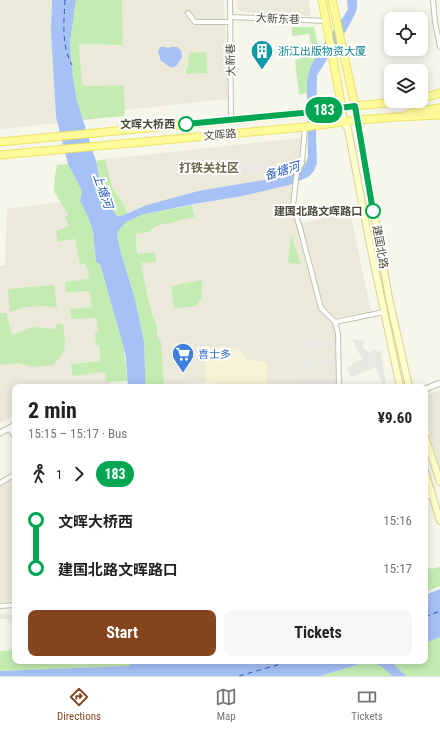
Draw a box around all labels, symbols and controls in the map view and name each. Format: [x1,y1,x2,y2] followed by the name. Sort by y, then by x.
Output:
[256,11,300,27] street label: 大新东巷
[384,12,428,108] map controls
[384,12,428,56] button: locate
[249,38,275,71] building icon: 浙江出版物资大厦
[224,43,238,77] street label: 大新巷
[278,45,366,58] place label: 浙江出版物资大厦
[384,64,428,108] button: layers
[301,97,347,123] line badge: 183
[313,102,335,118] text: 183
[178,116,194,132] marker: 文晖大桥西
[120,118,175,131] place label: 文晖大桥西
[203,127,237,143] street label: 文晖路
[263,158,303,183] water label: 备塘河
[179,161,239,175] district label: 打铁关社区
[91,172,116,212] water label: 上塘河
[365,203,381,219] marker: 建国北路文晖路口
[274,205,362,218] place label: 建国北路文晖路口
[370,224,390,270] street label: 建国北路
[170,341,196,374] supermarket icon: 喜士多
[198,348,231,361] place label: 喜士多
[28,398,77,423] text: 2 min
[378,409,412,427] text: ¥9.60
[28,426,127,441] text: 15:15 – 15:17 · Bus
[28,463,50,485] icon: walk
[68,463,90,485] icon: forward
[104,466,126,482] text: 183
[56,467,62,482] text: 1
[58,513,133,531] text: 文晖大桥西
[383,513,412,528] text: 15:16
[58,561,178,579] text: 建国北路文晖路口
[383,561,412,576] text: 15:17
[28,610,216,656] button: Start
[224,610,412,656] button: Tickets
[57,686,101,723] tab: Directions
[215,686,237,723] tab: Map
[351,686,383,723] tab: Tickets

